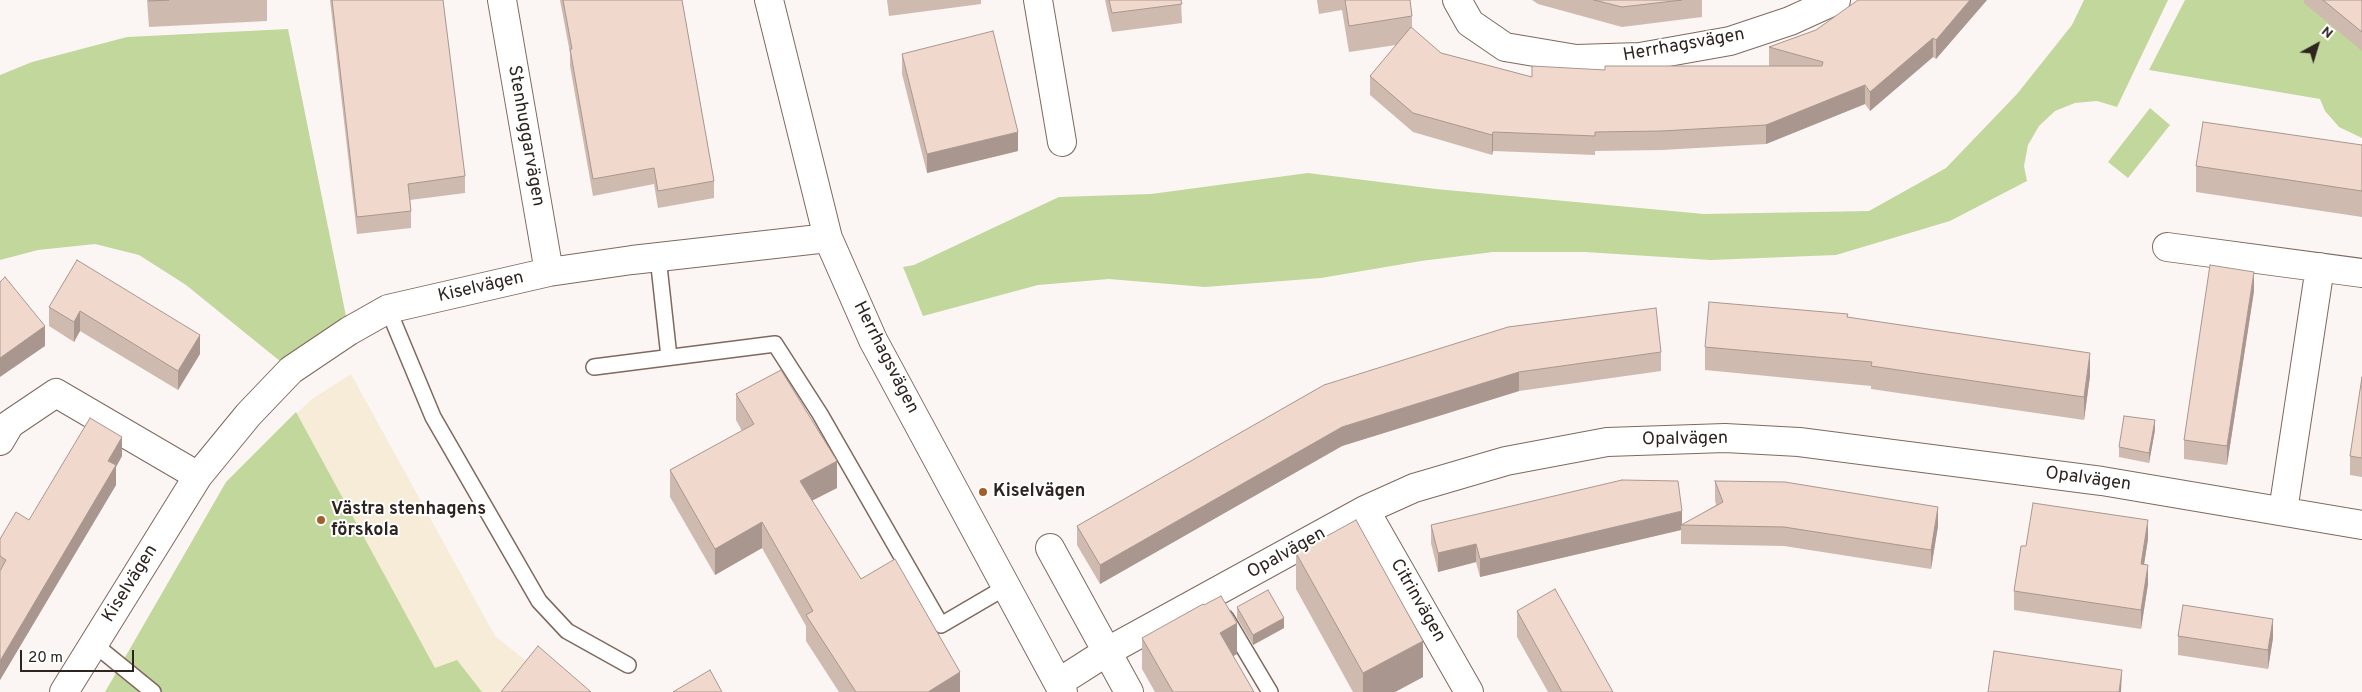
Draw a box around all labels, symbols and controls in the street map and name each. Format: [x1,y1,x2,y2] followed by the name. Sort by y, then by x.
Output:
[2292,20,2342,70] north arrow
[2317,23,2336,43] text: N
[1622,25,1746,67] street label: Herrhagsvägen
[502,64,548,208] street label: Stenhuggarvägen
[436,268,526,308] street label: Kiselvägen
[847,298,923,418] street label: Herrhagsvägen
[1642,428,1728,452] street label: Opalvägen
[2044,463,2132,497] street label: Opalvägen
[993,481,1085,503] place label: Kiselvägen
[977,486,989,498] marker: Kiselvägen
[331,499,486,542] place label: Västra stenhagens förskola
[315,514,327,526] marker: Västra stenhagens förskola
[1244,524,1330,584] street label: Opalvägen
[99,541,163,627] street label: Kiselvägen
[1385,556,1449,646] street label: Citrinvägen
[22,640,136,672] scale bar
[28,649,63,668] text: 20 m

